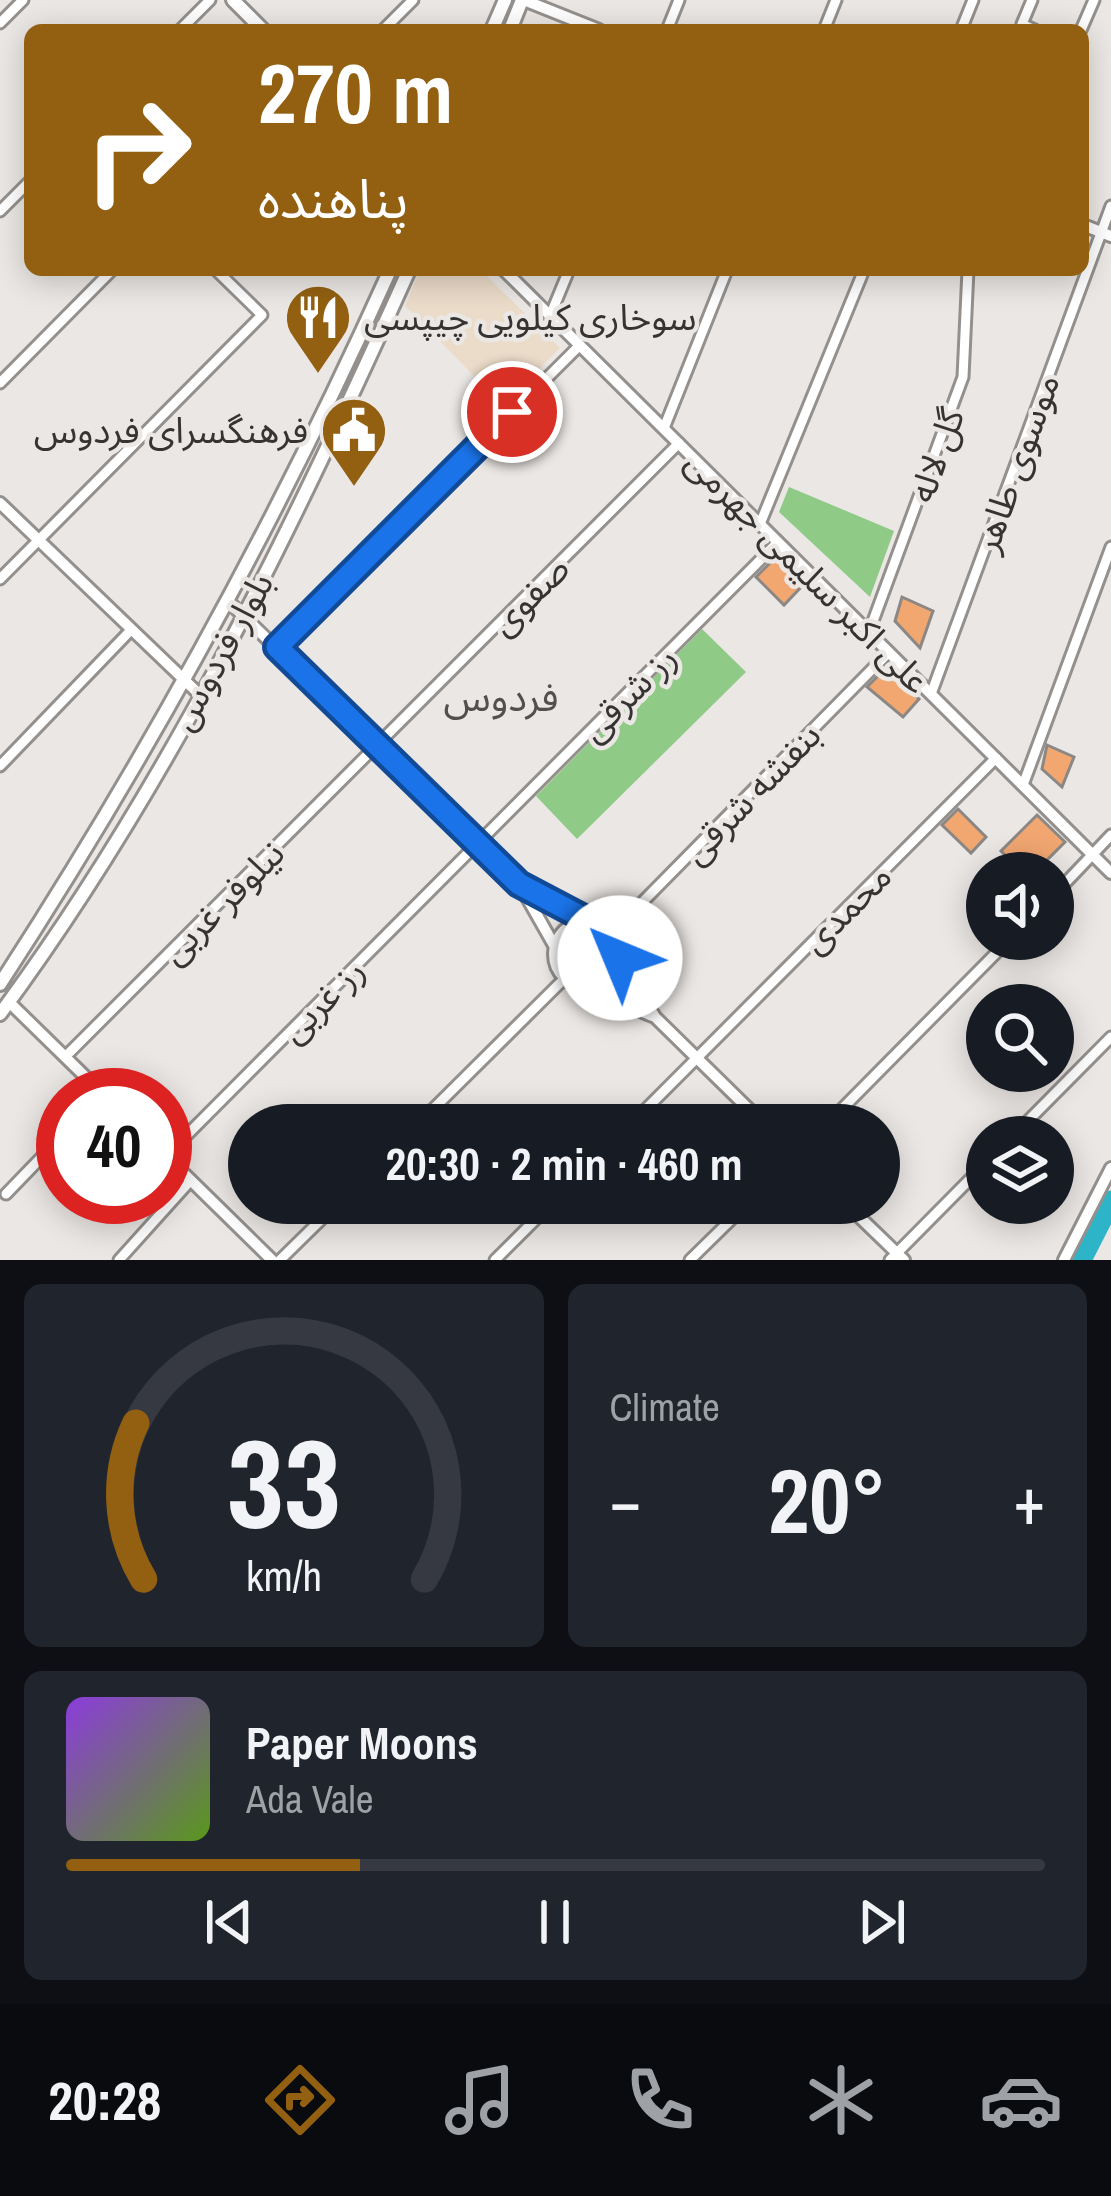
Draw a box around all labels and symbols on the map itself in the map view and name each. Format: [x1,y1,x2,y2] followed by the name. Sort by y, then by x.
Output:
[283,282,353,376] restaurant icon: سوخاری كيلويی چيپسی
[364,293,696,341] place label: سوخاری كيلويی چيپسی
[461,361,563,463] pin
[961,367,1070,560] street label: موسوی طاهر
[319,395,389,489] public building icon: فرهنگسرای فردوس
[897,400,976,509] street label: گل لاله
[34,406,308,454] place label: فرهنگسرای فردوس
[675,438,941,704] street label: علی اکبر سلیمی جهرمی
[479,545,579,645] street label: صفوی
[158,563,284,739] street label: بلوار فردوس
[569,634,687,752] street label: رز شرقی
[444,671,558,723] district label: فردوس
[671,712,831,874] street label: بنفشه شرقی
[150,830,294,974] street label: نیلوفر غربی
[790,852,902,964] street label: محمدی
[557,895,683,1021] position arrow
[269,947,375,1053] street label: رز غربی
[36,1068,192,1224] speed limit sign: 40

